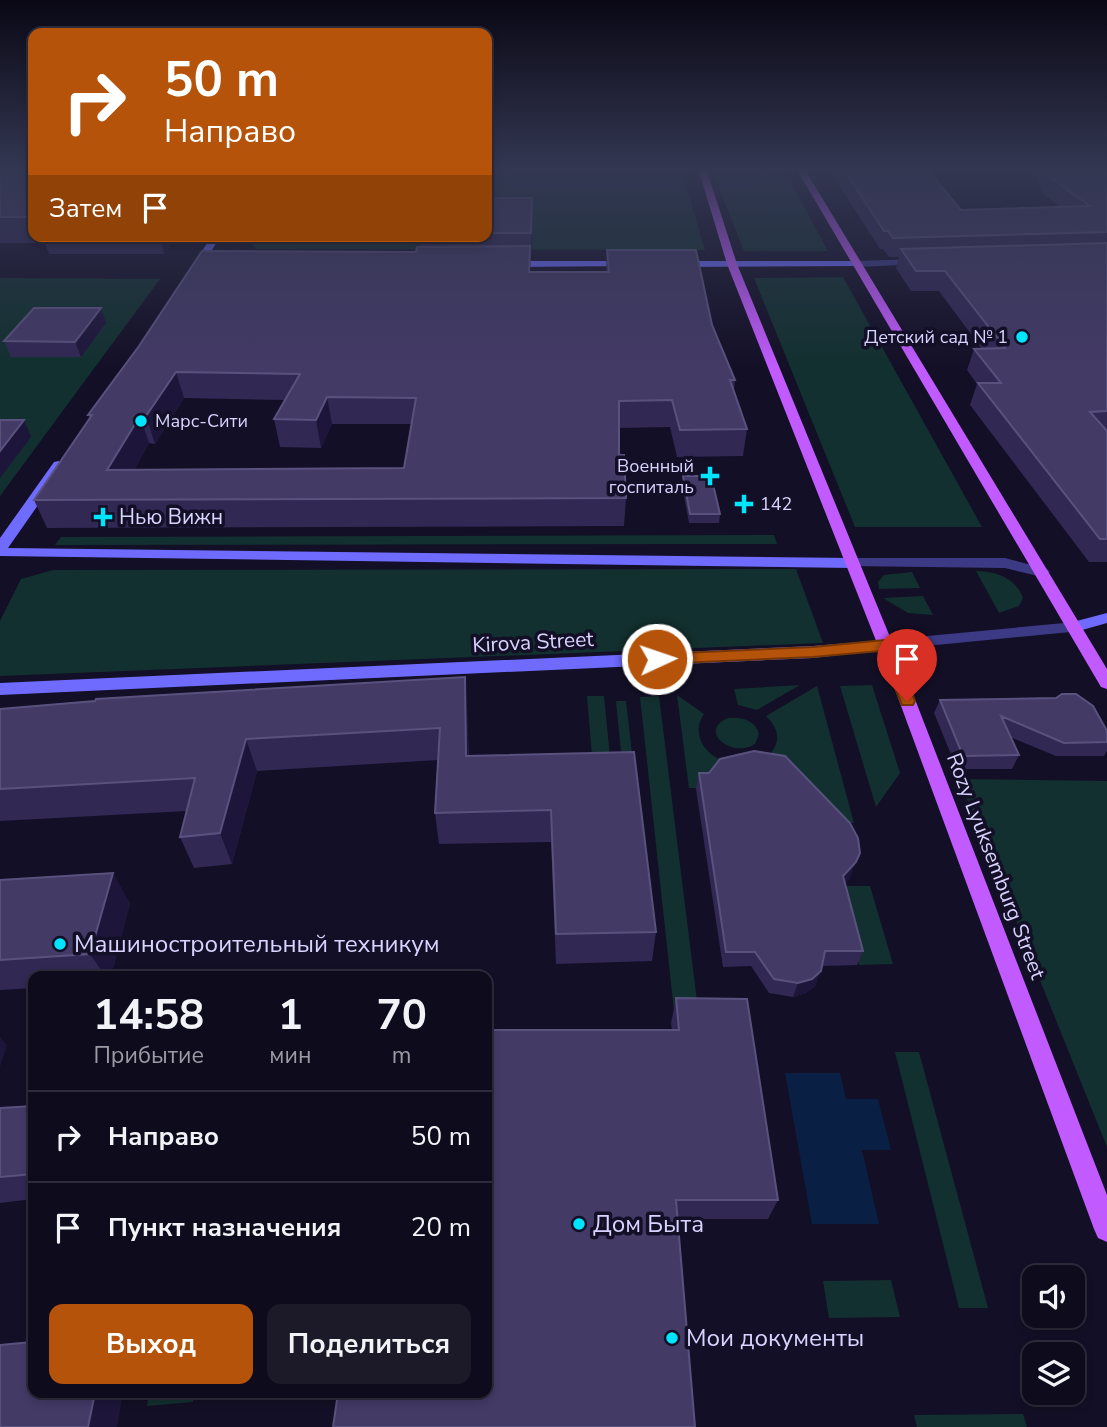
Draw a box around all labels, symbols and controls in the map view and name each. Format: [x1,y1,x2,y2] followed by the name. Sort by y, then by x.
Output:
[164,46,279,113] text: 50 m
[49,56,140,147] icon: right
[164,110,296,153] text: Направо
[136,189,174,227] icon: arrive
[49,191,122,226] text: Затем
[864,325,1008,349] place label: Детский сад № 1
[1014,329,1030,345] marker: Детский сад № 1
[155,409,248,433] place label: Марс-Сити
[133,413,149,429] marker: Марс-Сити
[609,454,694,499] place label: Военный госпиталь
[700,466,720,486] marker: Военный госпиталь
[760,492,792,516] place label: 142
[734,494,754,514] marker: 142
[119,503,223,531] place label: Нью Вижн
[93,507,113,527] marker: Нью Вижн
[620,622,694,696] position arrow
[472,625,595,659] street label: Kirova Street
[877,629,937,701] pin
[888,640,926,678] icon: arrive
[940,749,1052,984] street label: Rozy Lyuksemburg Street
[74,928,440,960] place label: Машиностроительный техникум
[52,936,68,952] marker: Машиностроительный техникум
[93,987,204,1044] text: 14:58
[278,987,303,1044] text: 1
[377,987,427,1044] text: 70
[93,1040,204,1071] text: Прибытие
[269,1040,311,1071] text: мин
[392,1040,412,1071] text: m
[49,1118,87,1156] icon: right
[108,1119,219,1154] text: Направо
[411,1119,471,1154] text: 50 m
[593,1208,704,1240] place label: Дом Быта
[49,1209,87,1247] icon: arrive
[108,1210,341,1245] text: Пункт назначения
[411,1210,471,1245] text: 20 m
[571,1216,587,1232] marker: Дом Быта
[1022,1265,1085,1405] map controls
[1022,1265,1085,1328] button: sound
[49,1304,253,1384] button: Выход
[267,1304,471,1384] button: Поделиться
[686,1322,864,1354] place label: Мои документы
[664,1330,680,1346] marker: Мои документы
[1022,1342,1085,1405] button: layers

